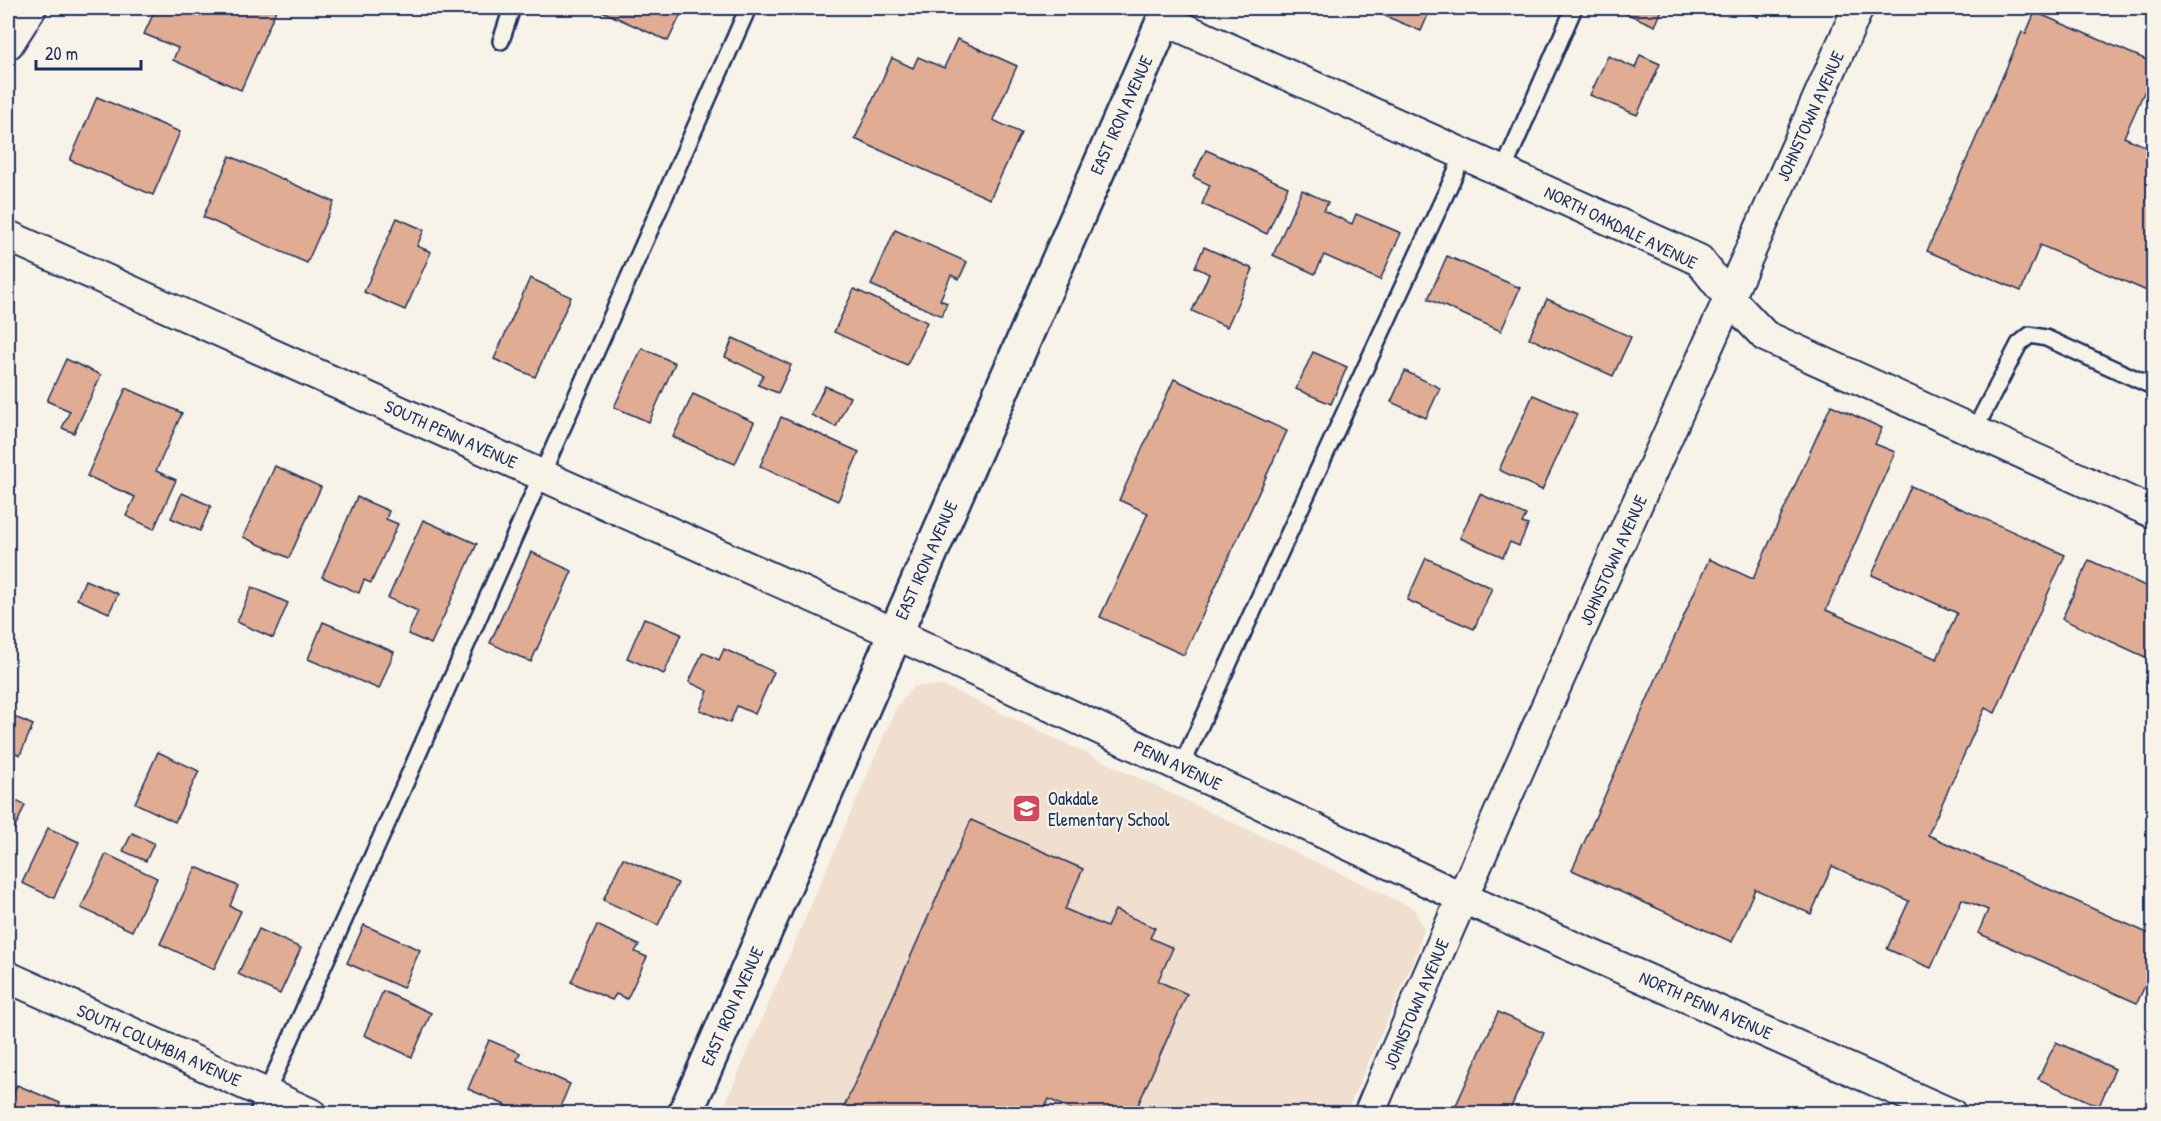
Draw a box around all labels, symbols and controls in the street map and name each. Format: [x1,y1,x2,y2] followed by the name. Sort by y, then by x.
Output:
[36,33,141,71] scale bar
[45,41,78,66] text: 20 m
[1770,47,1850,185] street label: JOHNSTOWN AVENUE
[1084,51,1158,179] street label: EAST IRON AVENUE
[1540,179,1702,275] street label: NORTH OAKDALE AVENUE
[380,393,522,475] street label: SOUTH PENN AVENUE
[1573,491,1653,629] street label: JOHNSTOWN AVENUE
[889,496,963,624] street label: EAST IRON AVENUE
[1130,734,1226,796] street label: PENN AVENUE
[1048,786,1170,832] place label: Oakdale Elementary School
[1011,792,1043,824] school or university icon: Oakdale Elementary School
[1377,934,1455,1074] street label: JOHNSTOWN AVENUE
[695,942,769,1070] street label: EAST IRON AVENUE
[1636,965,1776,1046] street label: NORTH PENN AVENUE
[73,998,245,1092] street label: SOUTH COLUMBIA AVENUE

